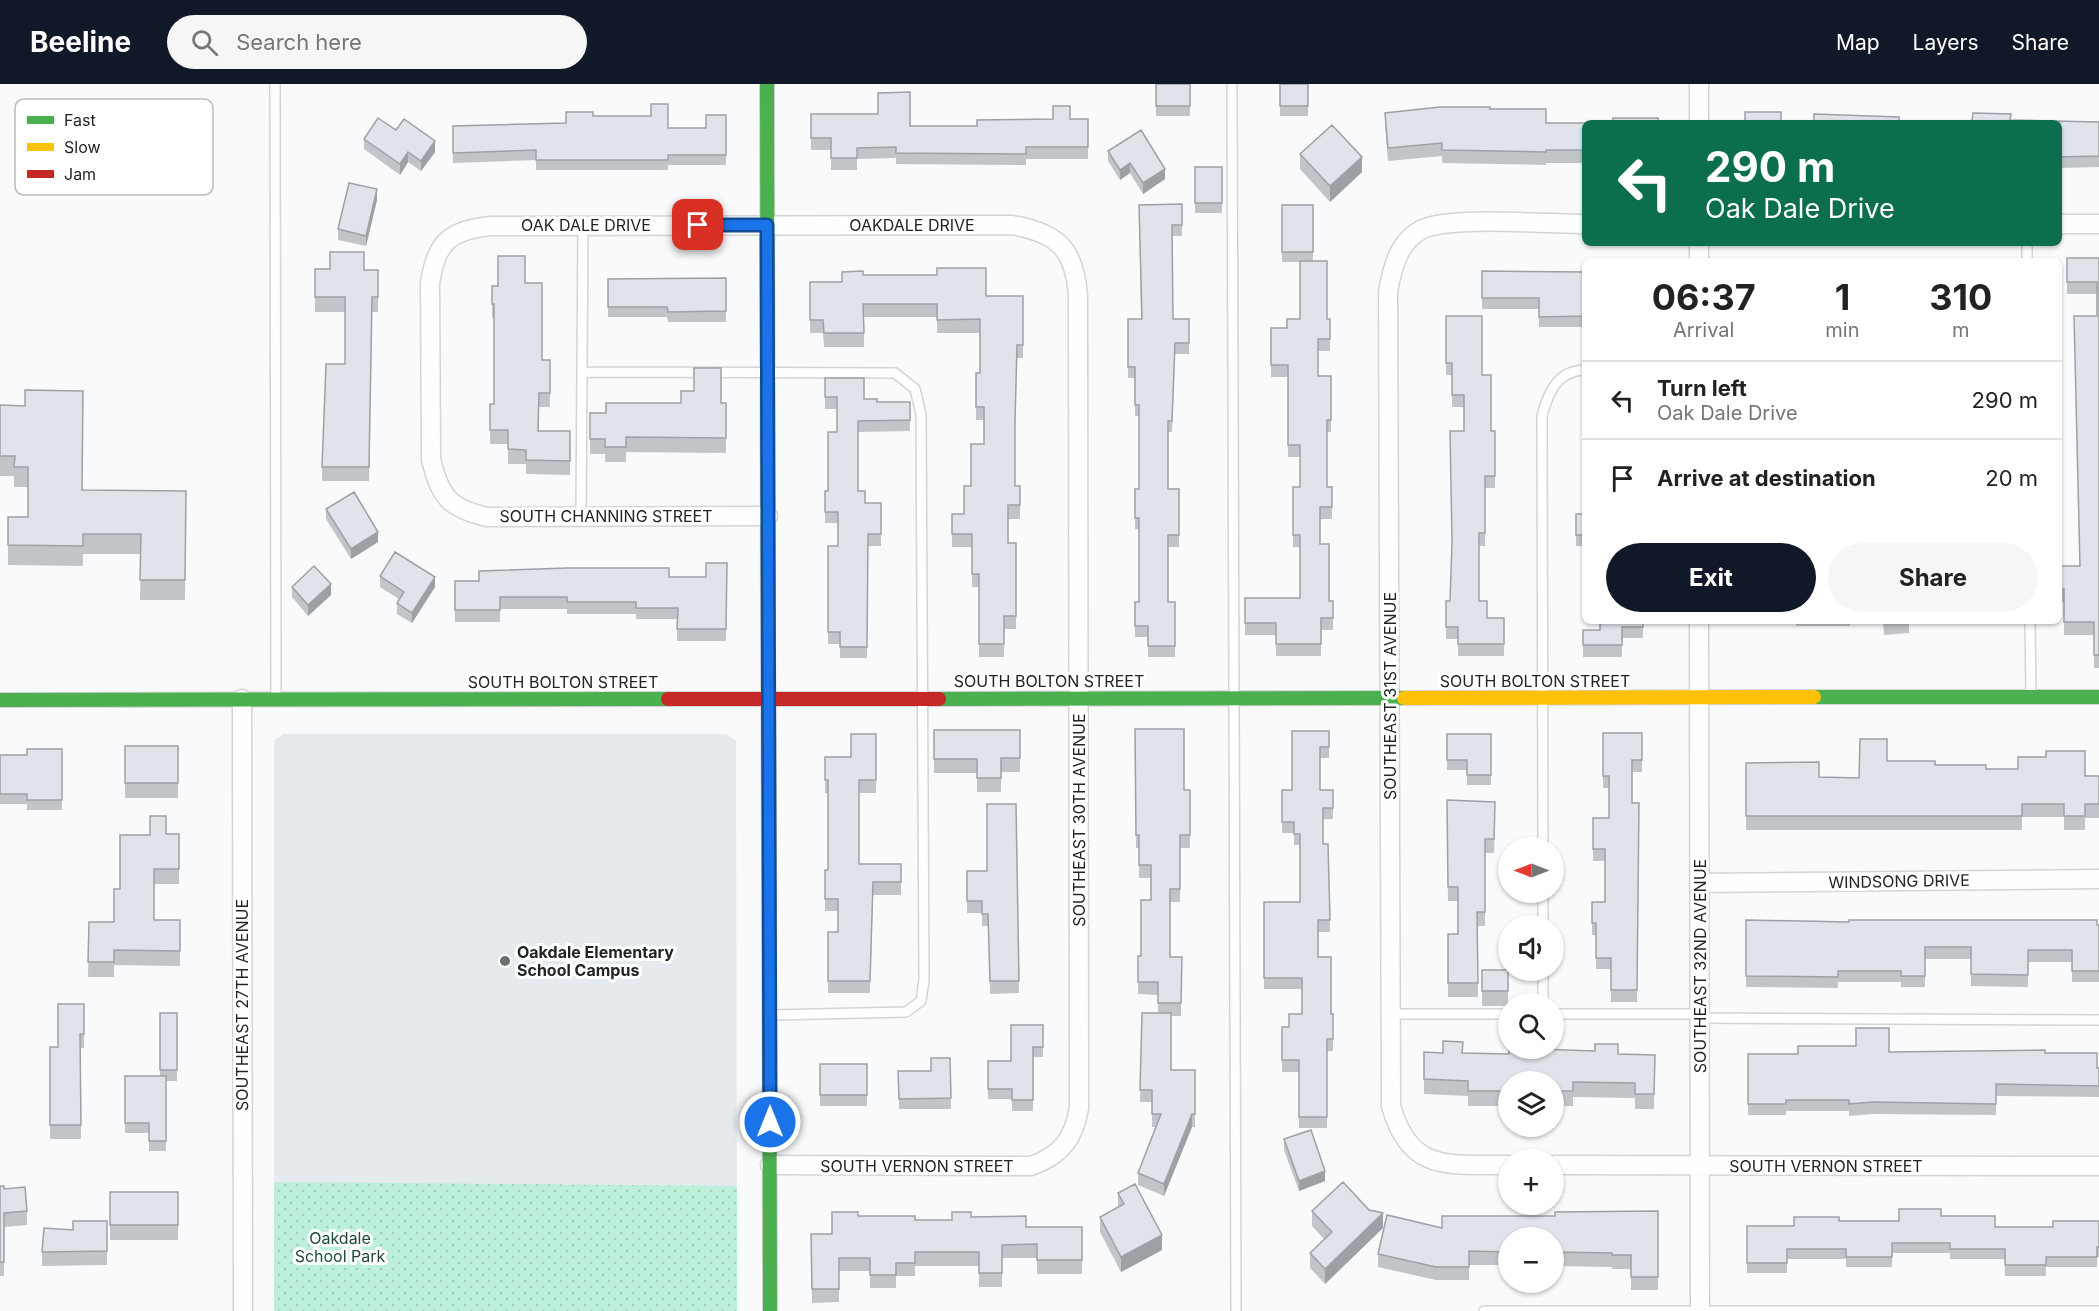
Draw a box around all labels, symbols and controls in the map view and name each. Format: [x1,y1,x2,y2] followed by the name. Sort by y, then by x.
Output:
[167,15,587,69] search box
[30,25,131,59] text: Beeline
[188,26,221,59] icon: search
[236,29,362,55] text: Search here
[1836,30,1880,55] text: Map
[1913,30,1979,55] text: Layers
[2012,30,2069,55] text: Share
[15,99,213,195] legend
[64,110,96,130] text: Fast
[64,137,101,157] text: Slow
[1705,141,1835,192] text: 290 m
[1606,144,1684,222] icon: left
[64,164,96,184] text: Jam
[1705,192,1895,225] text: Oak Dale Drive
[672,199,723,250] pin
[681,208,714,241] icon: arrive
[521,215,651,235] street label: OAK DALE DRIVE
[849,215,975,235] street label: OAKDALE DRIVE
[1652,275,1756,319] text: 06:37
[1835,275,1850,319] text: 1
[1929,275,1992,319] text: 310
[1673,318,1734,342] text: Arrival
[1825,318,1859,342] text: min
[1952,318,1969,342] text: m
[1657,375,1747,401] text: Turn left
[1606,384,1639,417] icon: left
[1972,387,2038,413] text: 290 m
[1657,401,1798,425] text: Oak Dale Drive
[1606,462,1639,495] icon: arrive
[1657,465,1876,491] text: Arrive at destination
[1985,465,2038,491] text: 20 m
[499,506,713,526] street label: SOUTH CHANNING STREET
[1606,543,1816,612] button: Exit
[1828,543,2038,612] button: Share
[1380,592,1400,800] street label: SOUTHEAST 31ST AVENUE
[954,671,1144,691] street label: SOUTH BOLTON STREET
[1440,671,1630,691] street label: SOUTH BOLTON STREET
[468,672,658,692] street label: SOUTH BOLTON STREET
[1069,713,1089,927] street label: SOUTHEAST 30TH AVENUE
[1498,837,1564,903] north arrow
[1498,837,1564,1293] map controls
[1690,859,1710,1073] street label: SOUTHEAST 32ND AVENUE
[1828,870,1970,892] street label: WINDSONG DRIVE
[232,899,252,1111] street label: SOUTHEAST 27TH AVENUE
[1498,915,1564,981] button: sound
[517,942,674,980] place label: Oakdale Elementary School Campus
[498,954,512,968] marker: Oakdale Elementary School Campus
[1498,993,1564,1059] button: search
[1498,1071,1564,1137] button: layers
[738,1090,802,1154] position arrow
[1498,1149,1564,1215] button: +
[820,1156,1014,1176] street label: SOUTH VERNON STREET
[1729,1156,1923,1176] street label: SOUTH VERNON STREET
[1498,1227,1564,1293] button: −
[295,1228,386,1266] park label: Oakdale School Park

